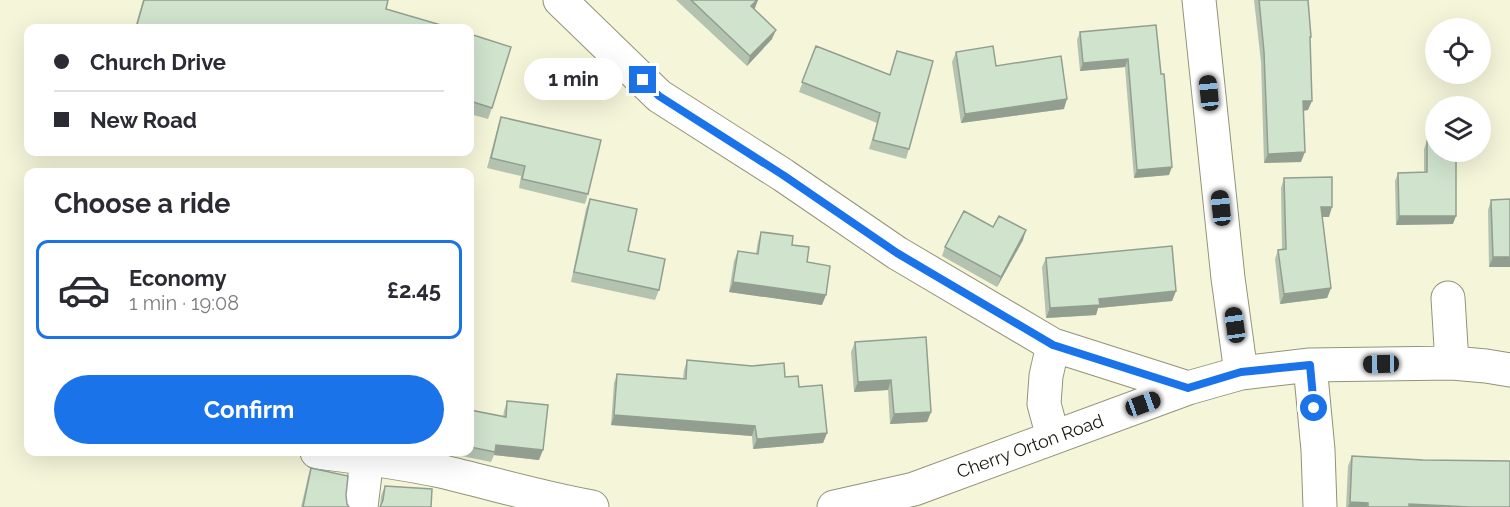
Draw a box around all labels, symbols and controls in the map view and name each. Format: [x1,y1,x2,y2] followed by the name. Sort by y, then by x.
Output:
[1425,18,1491,162] map controls
[1425,18,1491,84] button: locate
[90,49,226,75] text: Church Drive
[523,59,622,101] callout: 1 min
[629,66,656,93] route end
[548,67,599,91] text: 1 min
[1198,74,1220,112] car
[1425,96,1491,162] button: layers
[90,107,197,133] text: New Road
[54,188,230,219] text: Choose a ride
[1210,189,1232,227] car
[57,263,111,317] icon: car
[129,265,227,291] text: Economy
[387,277,441,303] text: £2.45
[129,291,239,315] text: 1 min · 19:08
[1224,306,1246,344] car
[1363,355,1399,373] car
[54,375,444,444] button: Confirm
[1123,389,1163,419] car
[1300,394,1327,421] route start
[954,410,1106,482] street label: Cherry Orton Road

